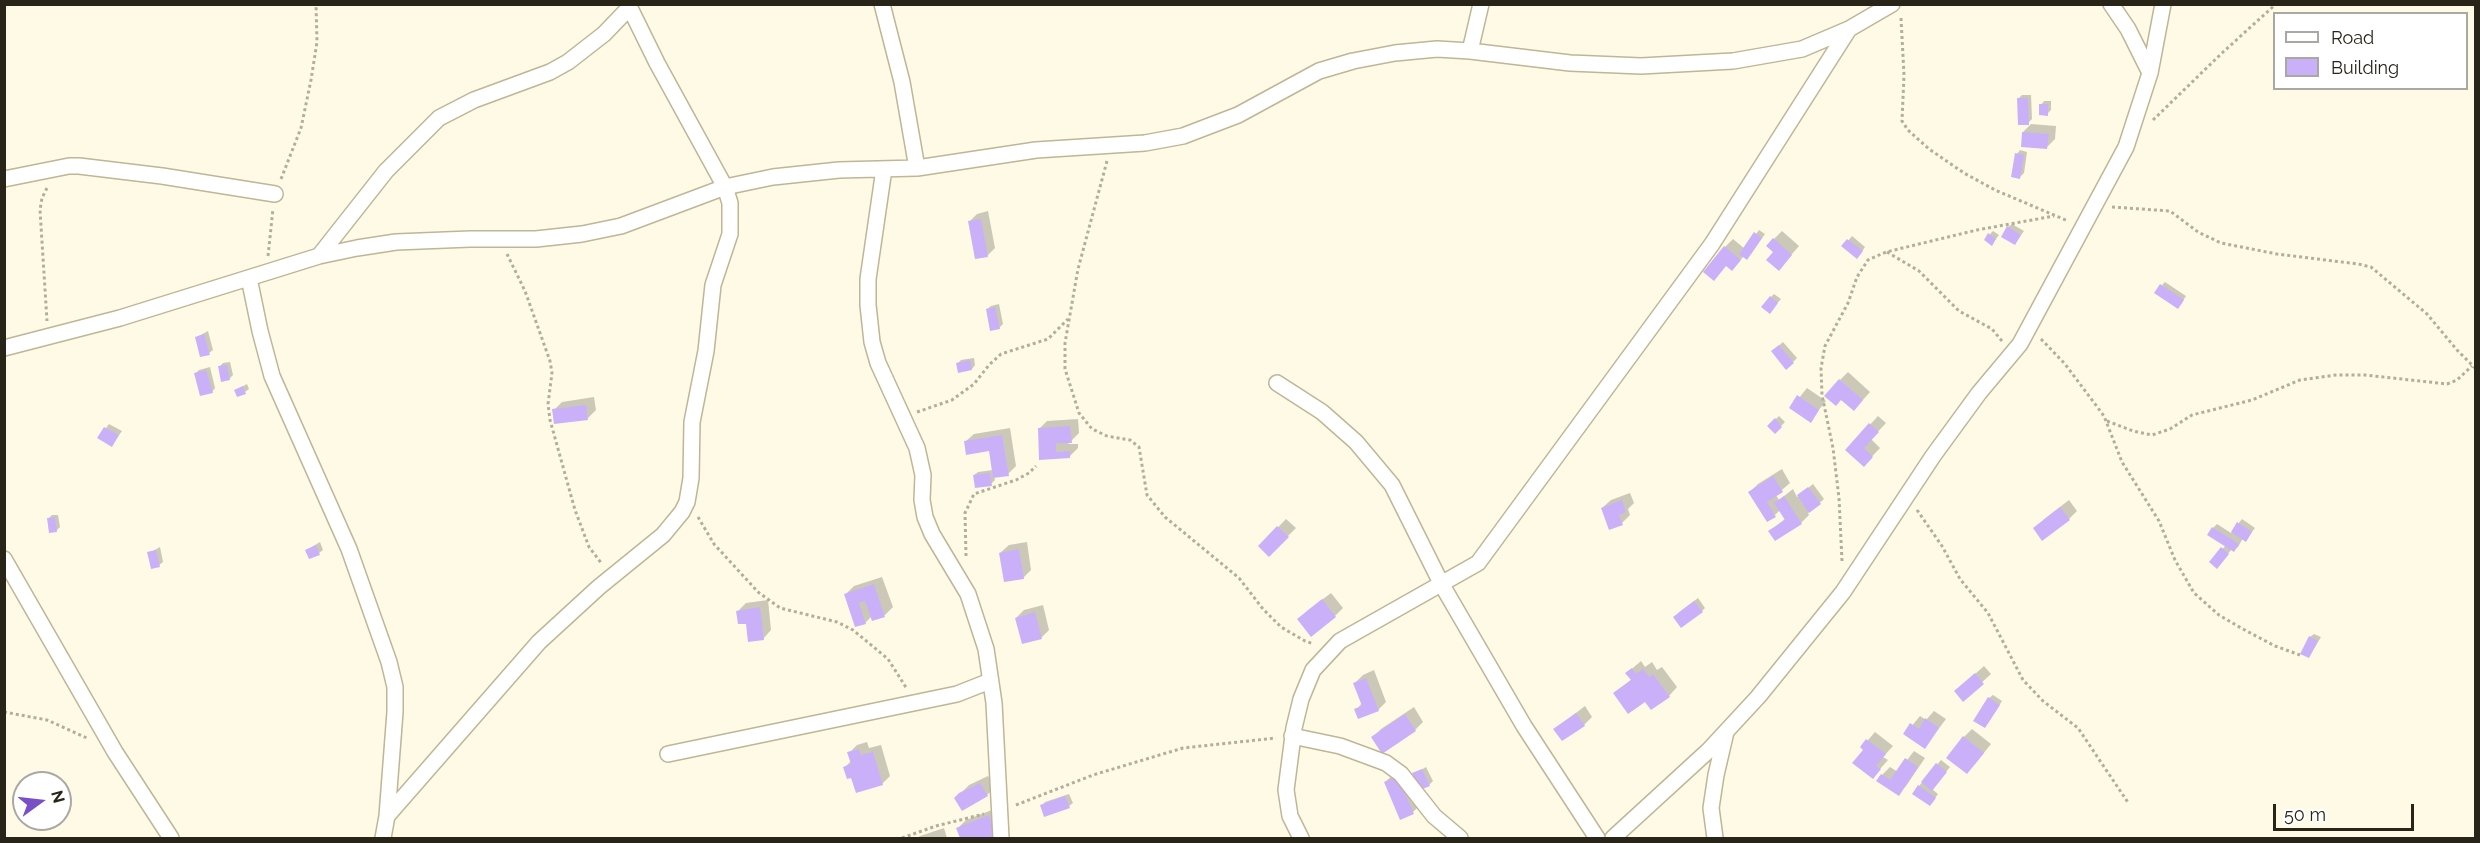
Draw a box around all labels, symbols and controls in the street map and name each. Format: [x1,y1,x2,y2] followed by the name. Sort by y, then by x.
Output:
[2273,12,2468,90] legend
[2331,27,2374,48] text: Road
[2331,57,2399,78] text: Building
[12,771,72,831] north arrow
[47,788,69,805] text: N
[2276,792,2417,830] scale bar
[2284,804,2326,825] text: 50 m

